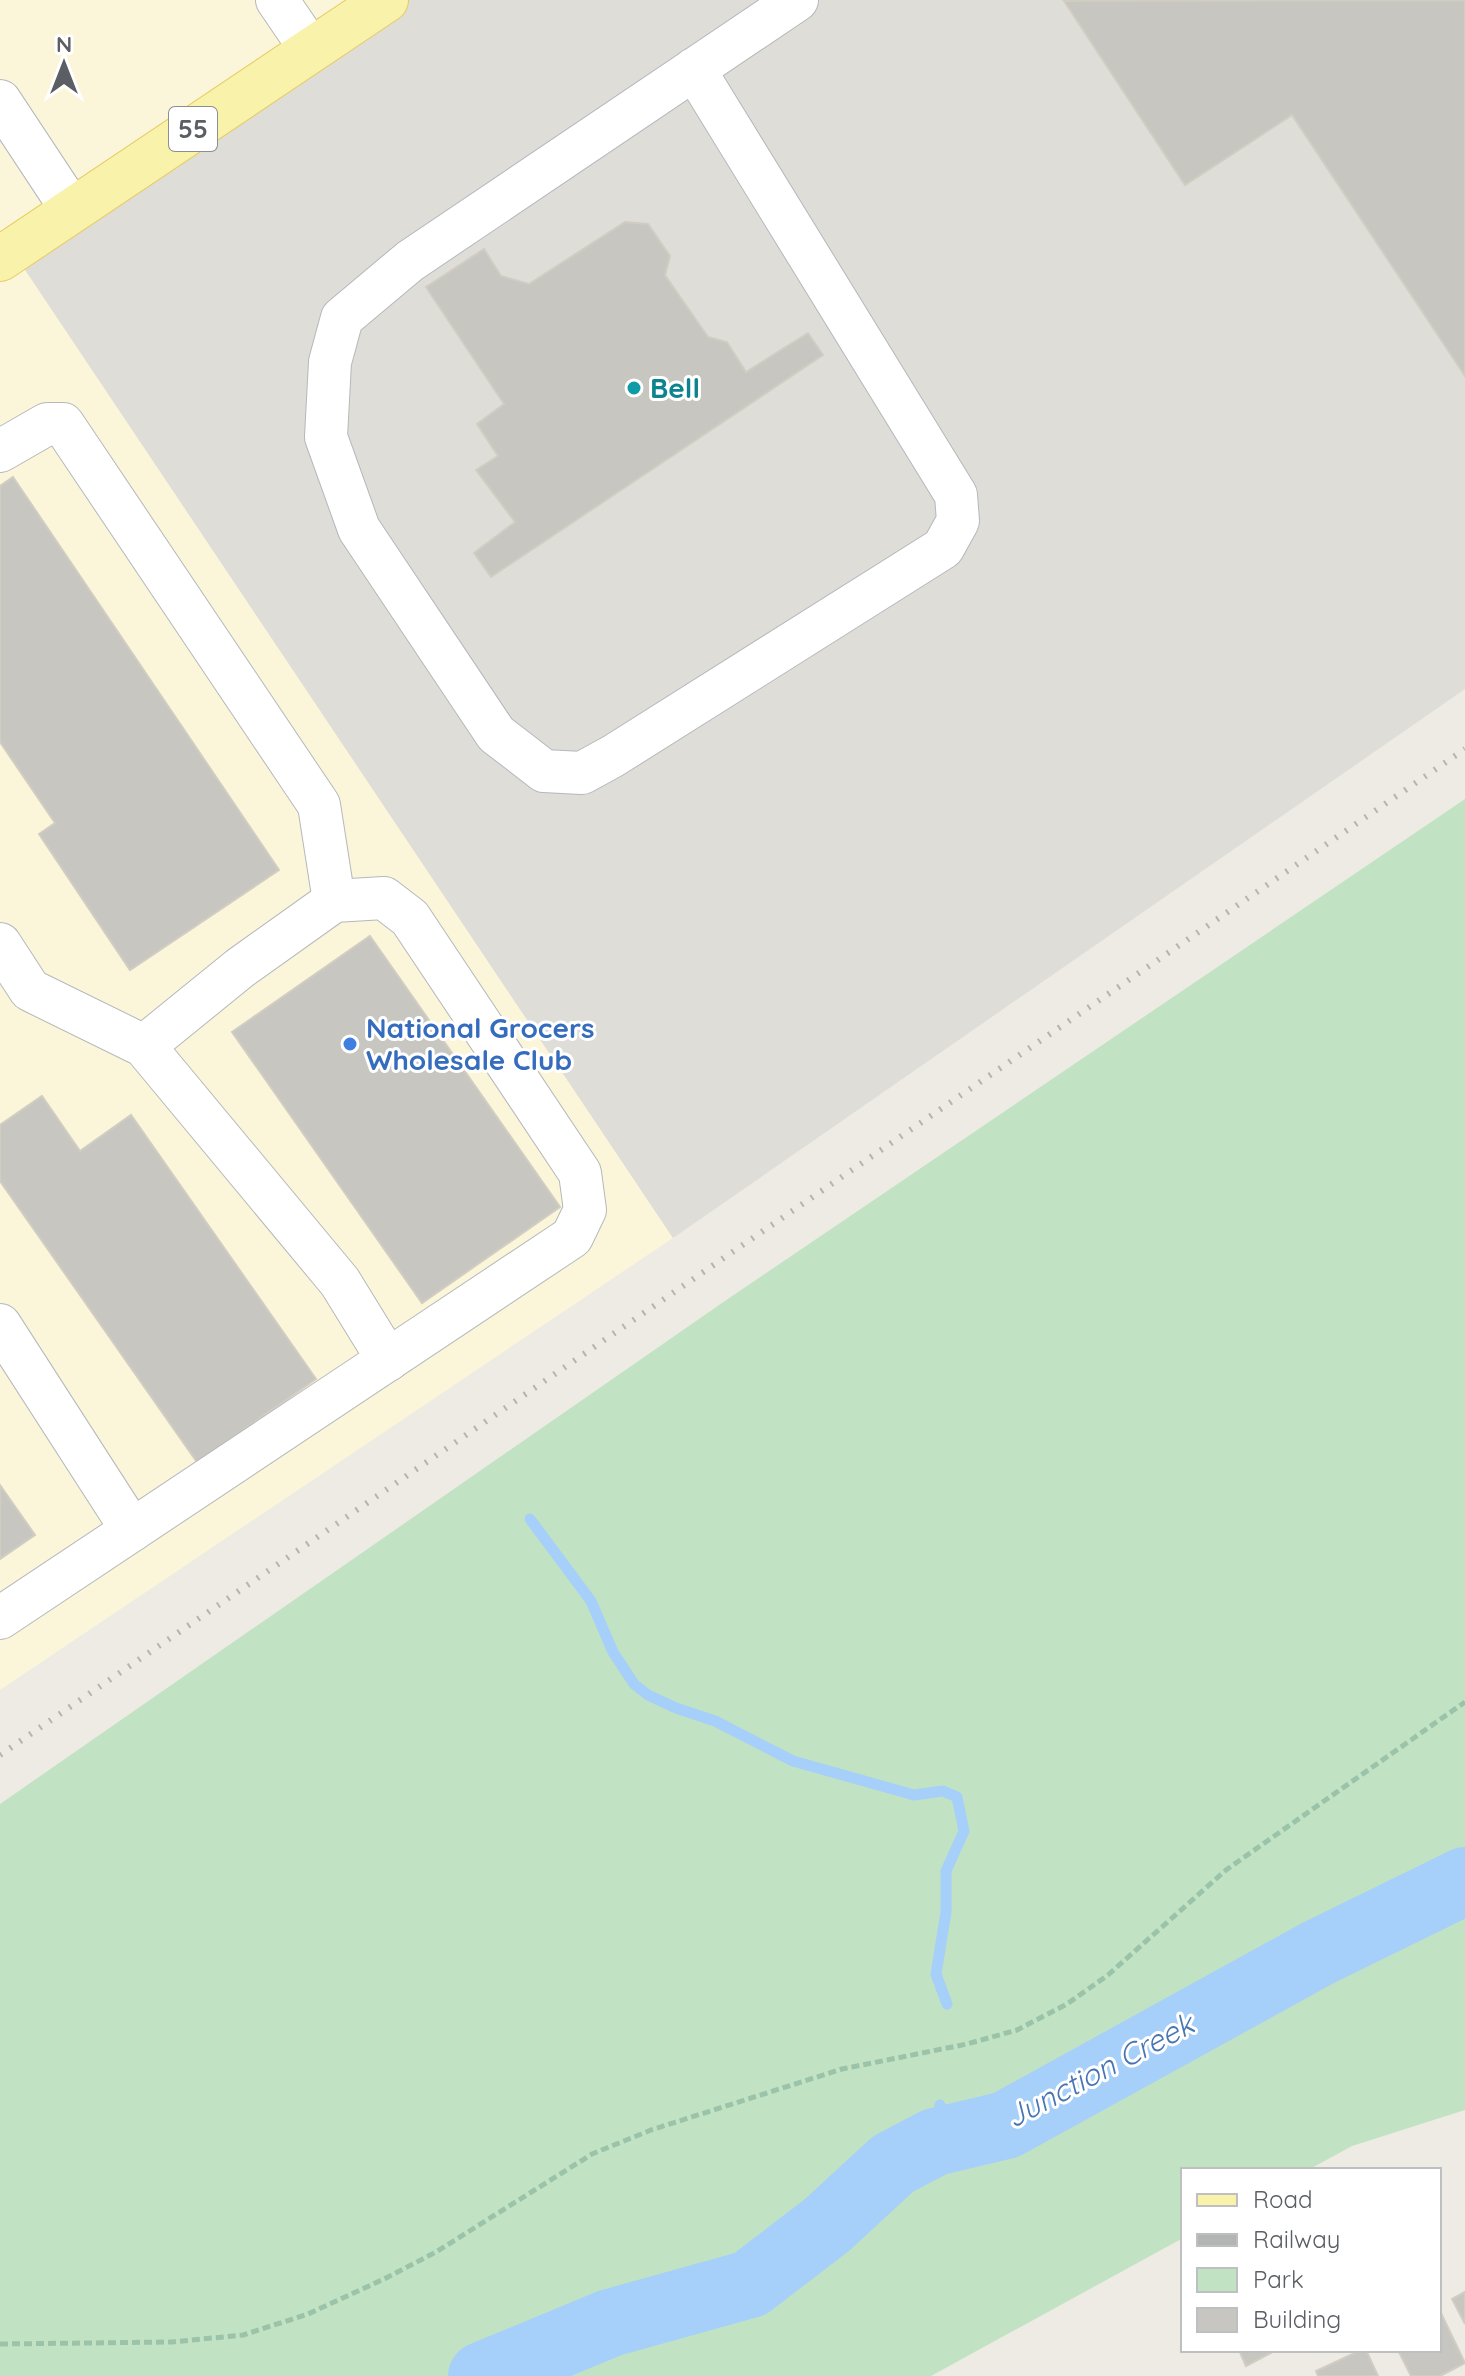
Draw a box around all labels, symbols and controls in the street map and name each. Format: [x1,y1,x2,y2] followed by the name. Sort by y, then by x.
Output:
[24,24,104,104] north arrow
[56,30,72,58] text: N
[169,107,217,151] road number: 55
[650,370,700,405] place label: Bell
[625,379,643,397] marker: Bell
[366,1010,595,1077] place label: National Grocers Wholesale Club
[341,1035,359,1053] marker: National Grocers Wholesale Club
[999,2003,1203,2136] water label: Junction Creek
[1181,2168,1441,2352] legend
[1253,2184,1313,2214] text: Road
[1253,2224,1340,2254] text: Railway
[1253,2264,1304,2294] text: Park
[1253,2304,1341,2334] text: Building

